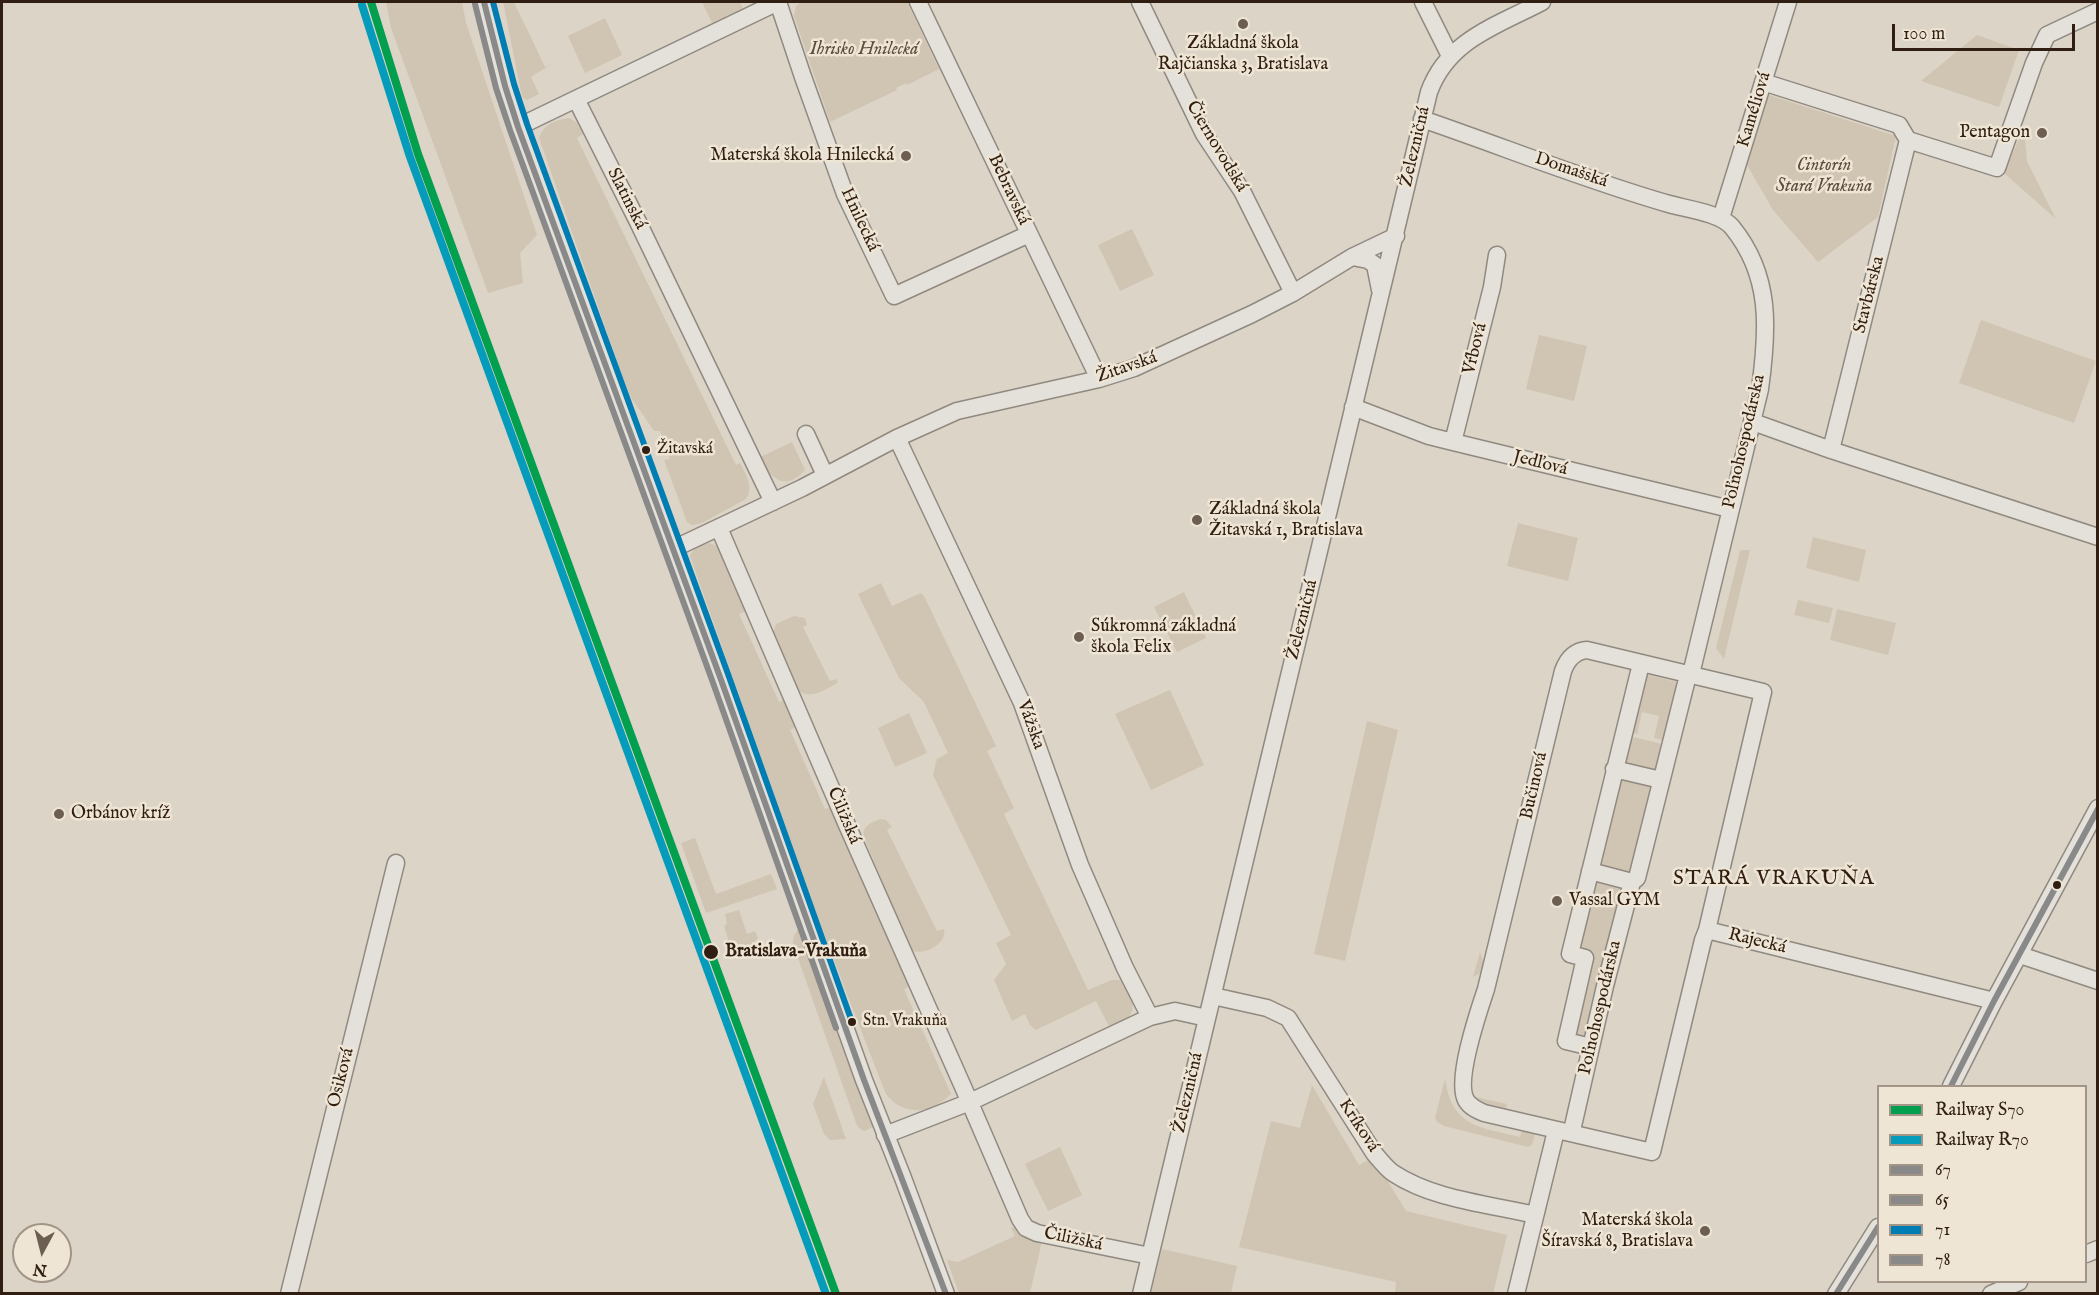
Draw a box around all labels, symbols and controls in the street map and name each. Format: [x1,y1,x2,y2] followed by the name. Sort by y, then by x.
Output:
[1895,12,2078,50] scale bar
[1236,17,1250,31] marker: Základná škola Rajčianska 3, Bratislava
[1903,23,1945,46] text: 100 m
[1158,33,1328,76] place label: Základná škola Rajčianska 3, Bratislava
[810,39,918,61] park label: Ihrisko Hnilecká
[1733,70,1777,150] street label: Kaméliová
[1180,98,1252,196] street label: Čiernovodská
[1396,105,1436,189] street label: Železničná
[1959,122,2030,144] place label: Pentagon
[2035,126,2049,140] marker: Pentagon
[710,145,894,167] place label: Materská škola Hnilecká
[1532,148,1610,194] street label: Domašská
[899,149,913,163] marker: Materská škola Hnilecká
[982,151,1034,229] street label: Bebravská
[1776,155,1872,198] park label: Cintorín Stará Vrakuňa
[601,165,651,233] street label: Slatinská
[835,185,883,255] street label: Hnilecká
[1850,254,1890,336] street label: Stavbárska
[1459,321,1493,377] street label: Vŕbová
[1094,348,1160,388] street label: Žitavská
[1719,373,1771,511] street label: Poľnohospodárska
[657,440,713,460] place label: Žitavská
[640,444,652,456] marker: Žitavská
[1511,447,1569,481] street label: Jedľová
[1209,499,1363,542] place label: Základná škola Žitavská 1, Bratislava
[1190,513,1204,527] marker: Základná škola Žitavská 1, Bratislava
[1283,578,1323,662] street label: Železničná
[1091,616,1236,658] place label: Súkromná základná škola Felix
[1072,630,1086,644] marker: Súkromná základná škola Felix
[1011,698,1049,752] street label: Vážska
[1517,750,1553,822] street label: Bučinová
[821,784,865,848] street label: Čiližská
[71,803,170,825] place label: Orbánov kríž
[52,807,66,821] marker: Orbánov kríž
[1673,867,1875,893] district label: STARÁ VRAKUŇA
[2051,879,2063,891] unlabelled marker
[1569,890,1660,912] place label: Vassal GYM
[1550,894,1564,908] marker: Vassal GYM
[1726,924,1788,960] street label: Rajecká
[1575,939,1627,1077] street label: Poľnohospodárska
[725,941,867,963] place label: Bratislava-Vrakuňa
[702,943,720,961] marker: Bratislava-Vrakuňa
[863,1012,947,1032] place label: Stn. Vrakuňa
[846,1016,858,1028] marker: Stn. Vrakuňa
[324,1046,360,1110] street label: Osiková
[1169,1051,1209,1135] street label: Železničná
[1877,1085,2087,1283] legend
[1333,1095,1383,1157] street label: Kríková
[1935,1099,2024,1122] text: Railway S70
[1935,1129,2029,1152] text: Railway R70
[1935,1159,1951,1182] text: 67
[1935,1189,1949,1212] text: 65
[1542,1210,1693,1252] place label: Materská škola Šíravská 8, Bratislava
[1935,1219,1950,1242] text: 71
[12,1223,72,1283] north arrow
[1042,1223,1104,1257] street label: Čiližská
[1698,1224,1712,1238] marker: Materská škola Šíravská 8, Bratislava
[1935,1249,1950,1272] text: 78
[32,1258,48,1280] text: N

